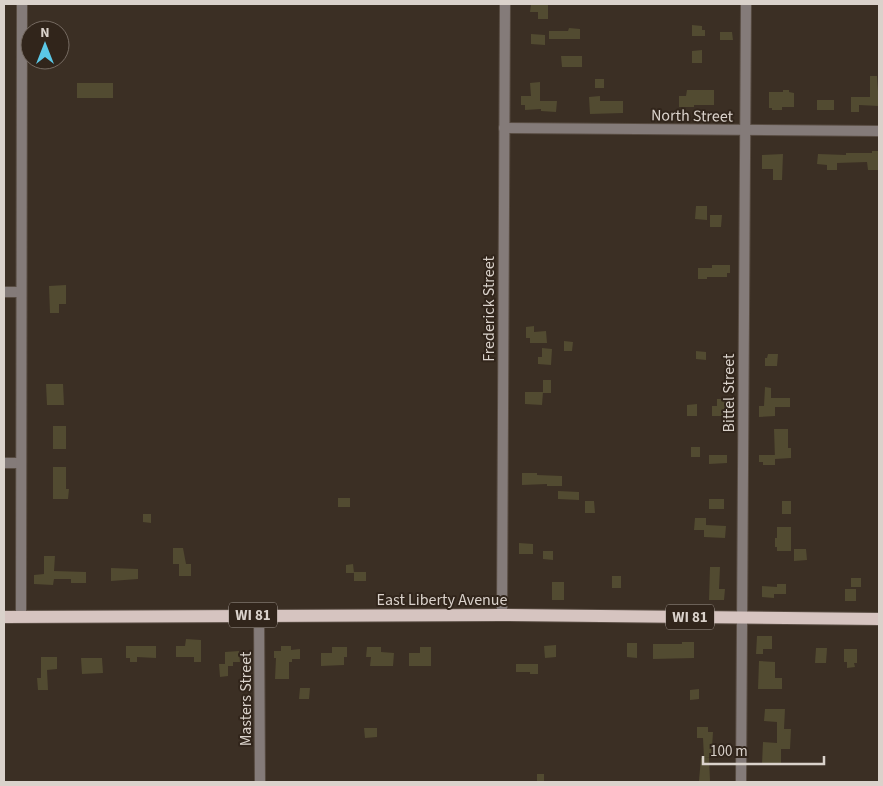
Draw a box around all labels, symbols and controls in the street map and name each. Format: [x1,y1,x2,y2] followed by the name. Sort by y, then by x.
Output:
[20,20,70,70] north arrow
[40,23,50,43] text: N
[651,104,734,128] street label: North Street
[478,256,500,362] street label: Frederick Street
[718,353,740,432] street label: Bittel Street
[377,589,508,611] street label: East Liberty Avenue
[229,602,277,628] road number: WI 81
[666,604,714,630] road number: WI 81
[235,651,257,746] street label: Masters Street
[703,734,824,766] scale bar
[710,741,748,762] text: 100 m

